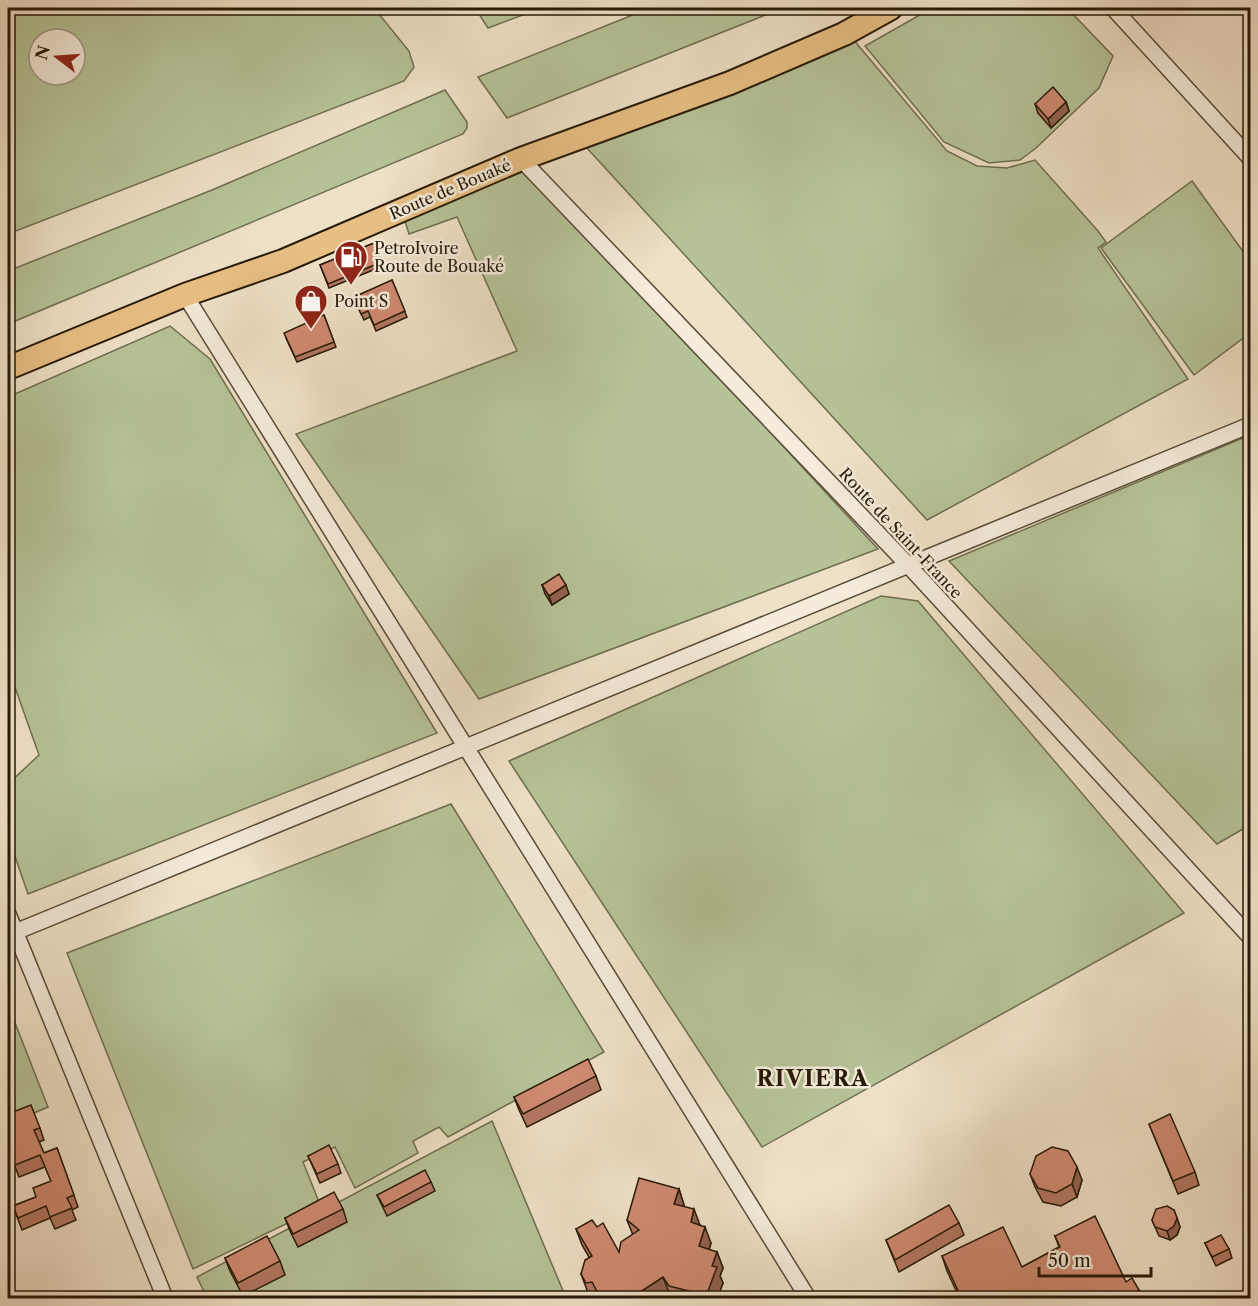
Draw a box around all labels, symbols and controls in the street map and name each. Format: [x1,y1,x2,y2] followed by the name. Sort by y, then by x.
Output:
[27,27,87,87] north arrow
[31,43,54,62] text: N
[386,154,514,224] street label: Route de Bouaké
[374,238,504,276] place label: PetroIvoire Route de Bouaké
[333,239,369,286] fuel station icon: PetroIvoire Route de Bouaké
[293,283,329,330] shop icon: Point S
[334,291,388,311] place label: Point S
[835,463,967,603] street label: Route de Saint-France
[757,1065,869,1092] district label: RIVIERA
[1039,1240,1152,1278] scale bar
[1048,1250,1091,1272] text: 50 m

